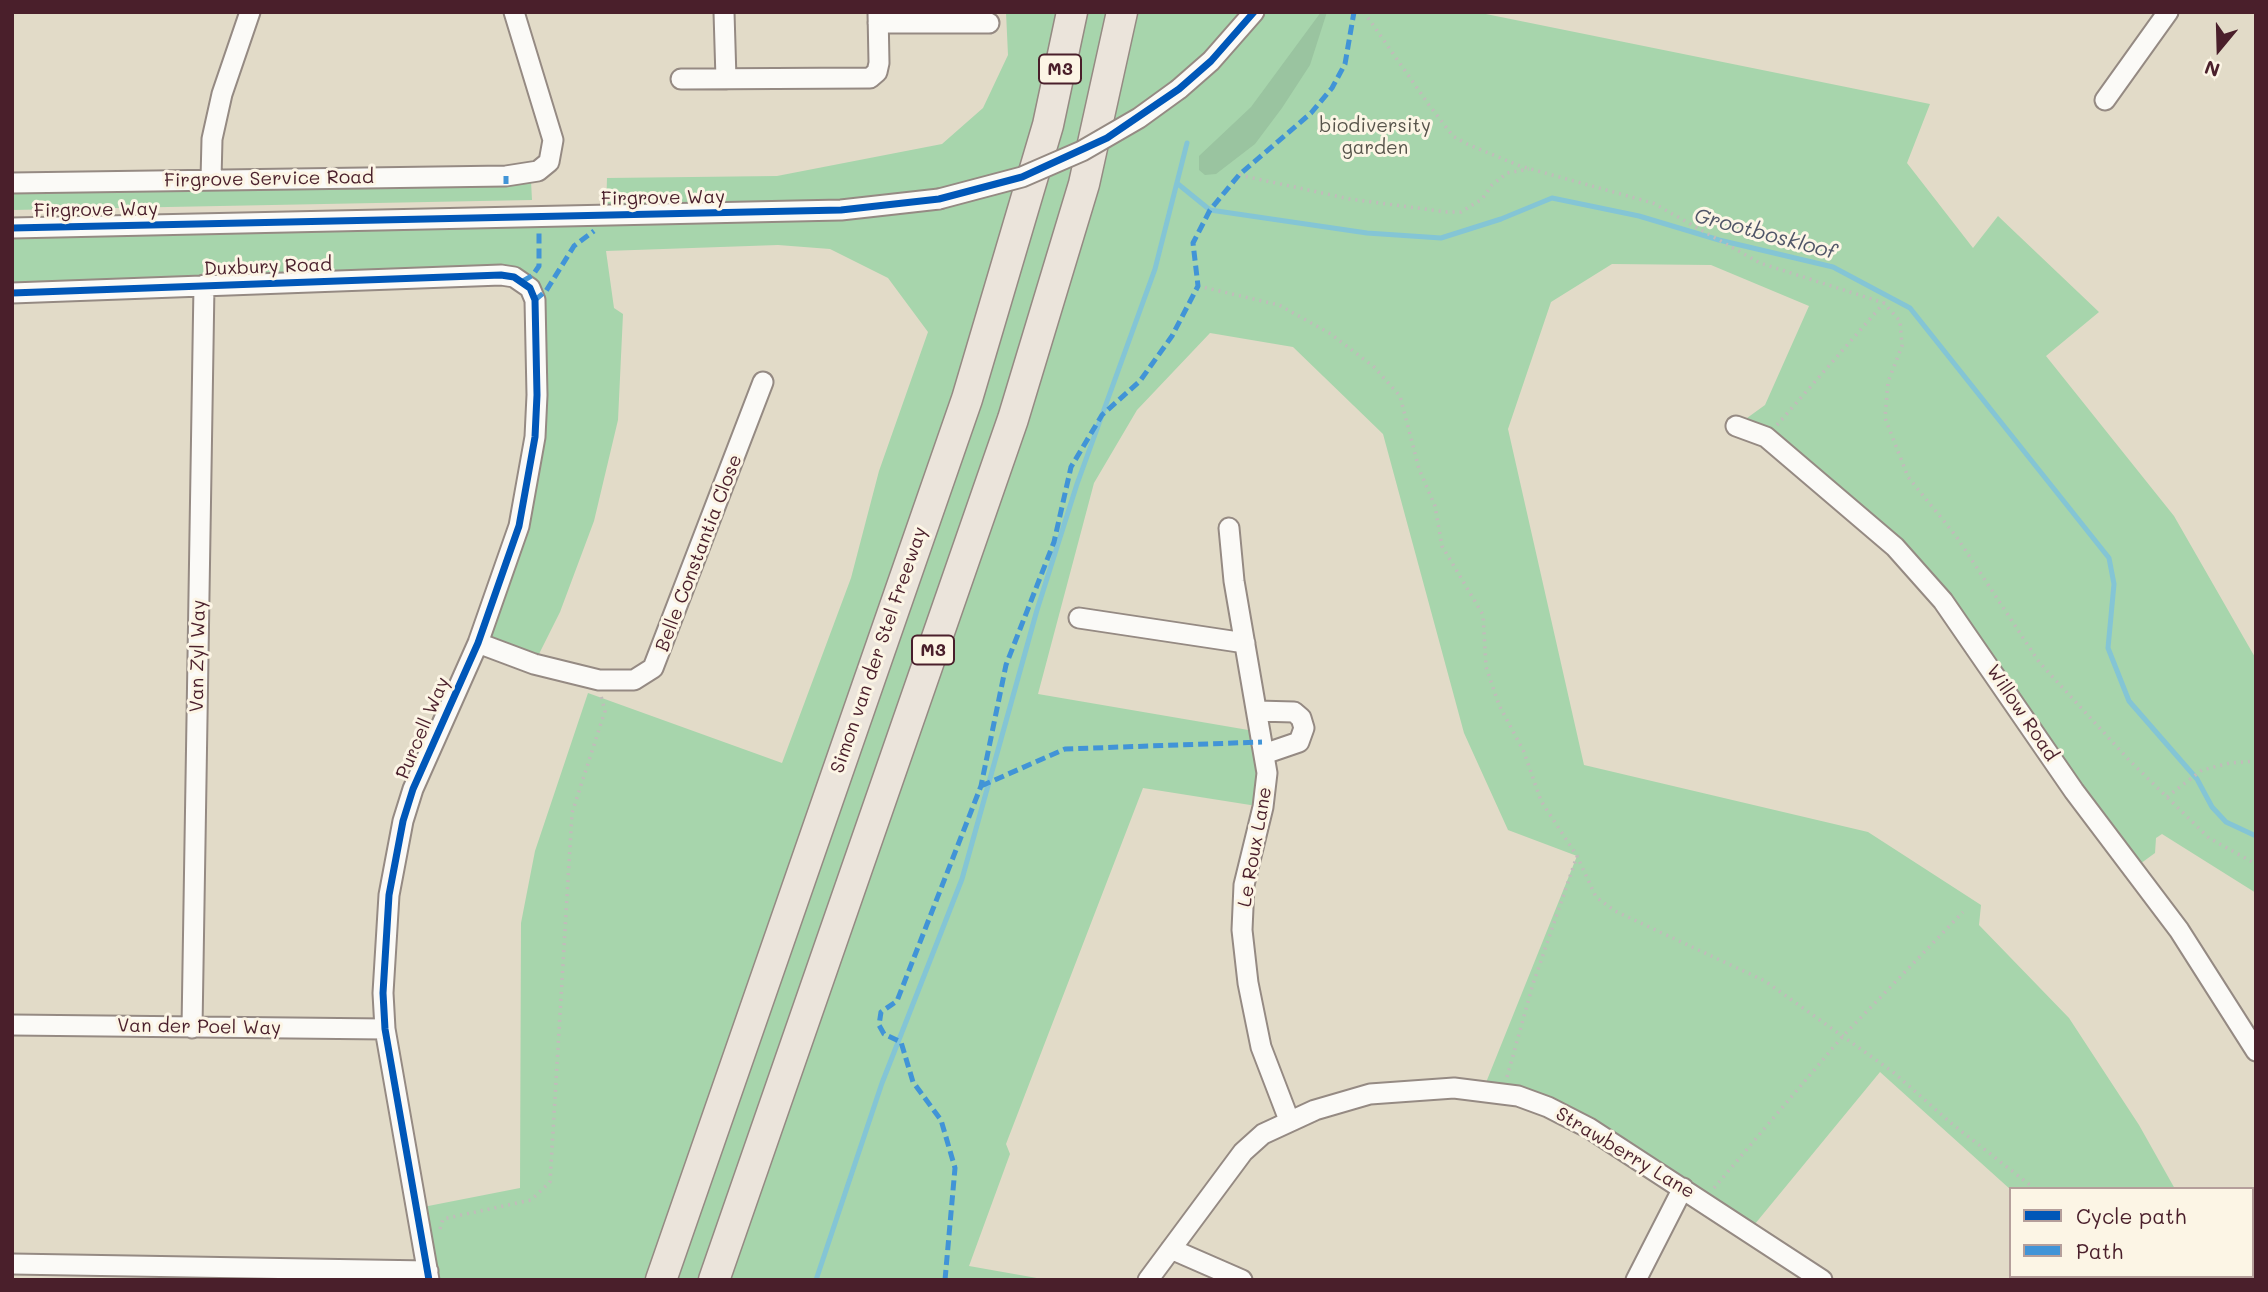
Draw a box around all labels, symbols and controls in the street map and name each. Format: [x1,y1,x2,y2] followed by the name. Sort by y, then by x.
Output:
[2184,14,2254,84] north arrow
[1039,55,1081,84] road number: M3
[2201,55,2223,83] text: N
[1319,115,1431,159] park label: biodiversity garden
[164,166,374,192] street label: Firgrove Service Road
[601,186,725,210] street label: Firgrove Way
[34,198,158,222] street label: Firgrove Way
[1691,203,1839,265] water label: Grootboskloof
[203,253,333,281] street label: Duxbury Road
[651,451,747,655] street label: Belle Constantia Close
[826,524,932,776] street label: Simon van der Stel Freeway
[186,599,210,713] street label: Van Zyl Way
[912,636,954,664] road number: M3
[1981,660,2063,766] street label: Willow Road
[391,674,455,782] street label: Purcell Way
[1233,785,1277,909] street label: Le Roux Lane
[117,1014,281,1040] street label: Van der Poel Way
[1551,1102,1699,1204] street label: Strawberry Lane
[2009,1187,2254,1278] legend
[2076,1202,2186,1229] text: Cycle path
[2076,1237,2123,1264] text: Path

